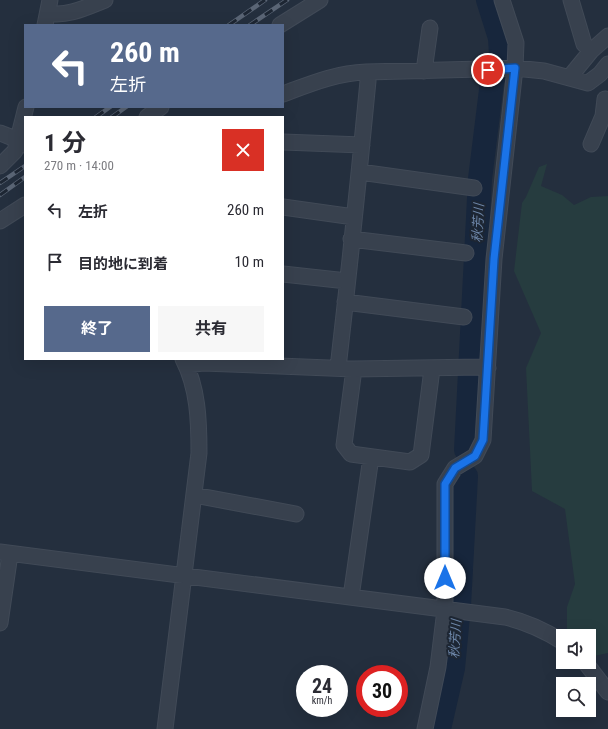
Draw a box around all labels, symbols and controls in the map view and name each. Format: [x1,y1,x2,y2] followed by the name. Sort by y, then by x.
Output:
[110,36,180,69] text: 260 m
[44,40,96,92] icon: left
[471,53,505,87] pin
[477,59,499,81] icon: arrive
[110,74,146,95] text: 左折
[44,129,86,157] text: 1 分
[222,129,264,171] button: close
[44,158,114,173] text: 270 m · 14:00
[44,199,66,221] icon: left
[227,201,264,219] text: 260 m
[469,201,487,243] water label: 秋芳川
[78,203,108,221] text: 左折
[44,251,66,273] icon: arrive
[234,253,264,271] text: 10 m
[78,255,168,273] text: 目的地に到着
[44,306,150,352] button: 終了
[158,306,264,352] button: 共有
[424,557,466,599] position arrow
[446,617,464,659] water label: 秋芳川
[556,629,596,717] map controls
[556,629,596,669] button: sound
[356,665,408,717] speed limit sign: 30
[312,674,332,698] text: 24
[556,677,596,717] button: search
[312,695,332,706] text: km/h

